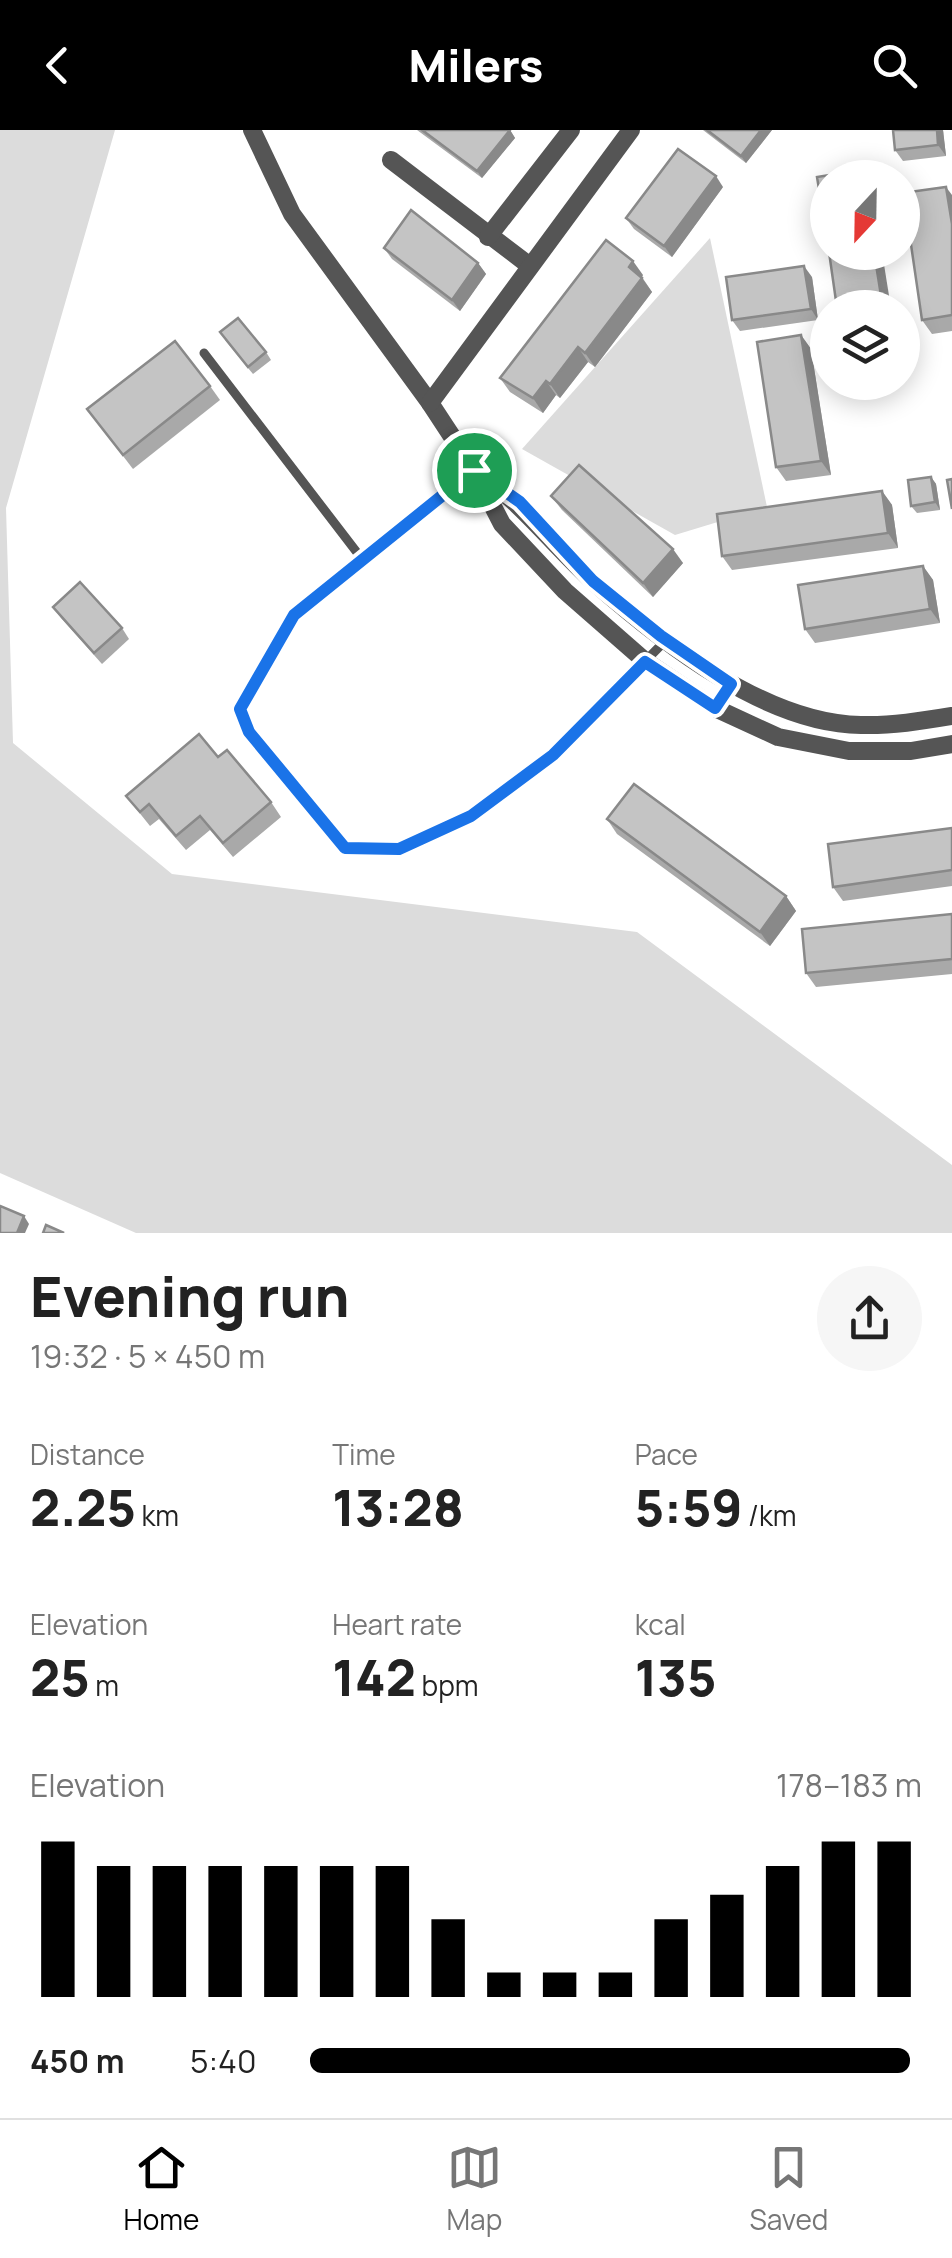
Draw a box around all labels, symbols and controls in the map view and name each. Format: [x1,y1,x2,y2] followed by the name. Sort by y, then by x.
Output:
[409,34,543,96] text: Milers
[30,38,85,93] icon: back
[867,38,922,93] icon: search
[810,160,920,270] north arrow
[810,160,920,400] map controls
[810,290,920,400] button: layers
[432,428,517,513] pin
[447,443,502,498] icon: arrive
[30,1258,349,1334] text: Evening run
[817,1266,922,1371] button: share
[30,1334,265,1378] text: 19:32 · 5 × 450 m
[30,1435,145,1473] text: Distance
[332,1435,396,1473] text: Time
[635,1435,698,1473] text: Pace
[30,1473,136,1541] text: 2.25
[332,1473,464,1541] text: 13:28
[635,1473,743,1541] text: 5:59
[136,1496,179,1534] text: km
[743,1496,797,1534] text: /km
[30,1605,148,1643] text: Elevation
[332,1605,462,1643] text: Heart rate
[635,1605,686,1643] text: kcal
[30,1643,90,1711] text: 25
[332,1643,416,1711] text: 142
[635,1643,716,1711] text: 135
[90,1666,119,1704] text: m
[416,1666,478,1704] text: bpm
[30,1763,165,1807] text: Elevation
[776,1763,922,1807] text: 178–183 m
[30,2039,124,2083] text: 450 m
[190,2039,256,2083] text: 5:40
[124,2140,199,2238] tab: Home
[447,2140,502,2238] tab: Map
[749,2140,828,2238] tab: Saved

